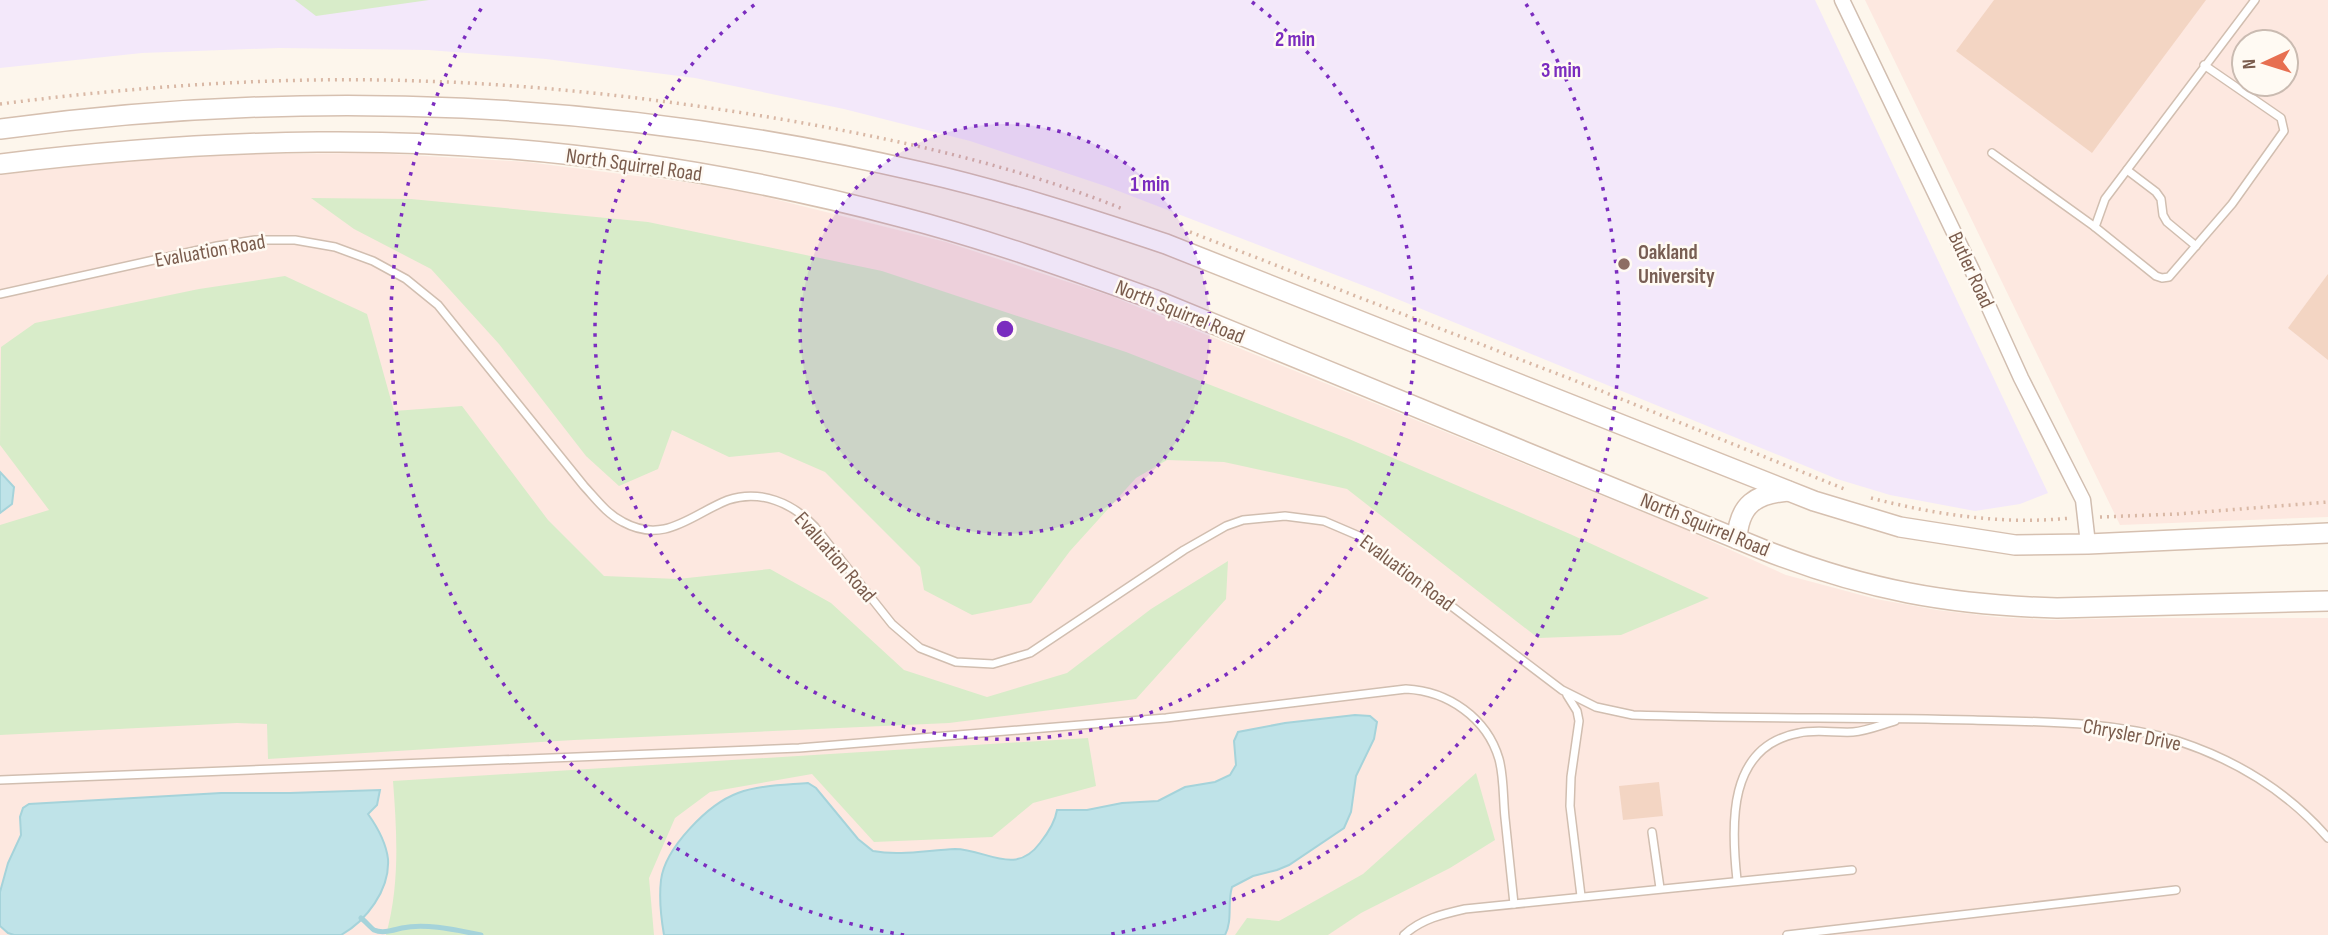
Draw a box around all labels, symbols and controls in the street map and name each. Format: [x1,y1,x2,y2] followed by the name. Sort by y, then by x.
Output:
[1275,27,1315,52] text: 2 min
[2230,28,2300,98] north arrow
[1541,58,1581,83] text: 3 min
[2238,58,2261,70] text: N
[564,143,704,187] street label: North Squirrel Road
[1130,172,1170,197] text: 1 min
[1943,228,1999,312] street label: Butler Road
[153,229,267,273] street label: Evaluation Road
[1638,240,1715,289] place label: Oakland University
[1616,256,1632,272] marker: Oakland University
[1112,275,1248,349] street label: North Squirrel Road
[993,317,1017,341] centre of rings
[1637,488,1773,562] street label: North Squirrel Road
[789,507,881,607] street label: Evaluation Road
[1355,529,1459,617] street label: Evaluation Road
[2081,713,2183,757] street label: Chrysler Drive

